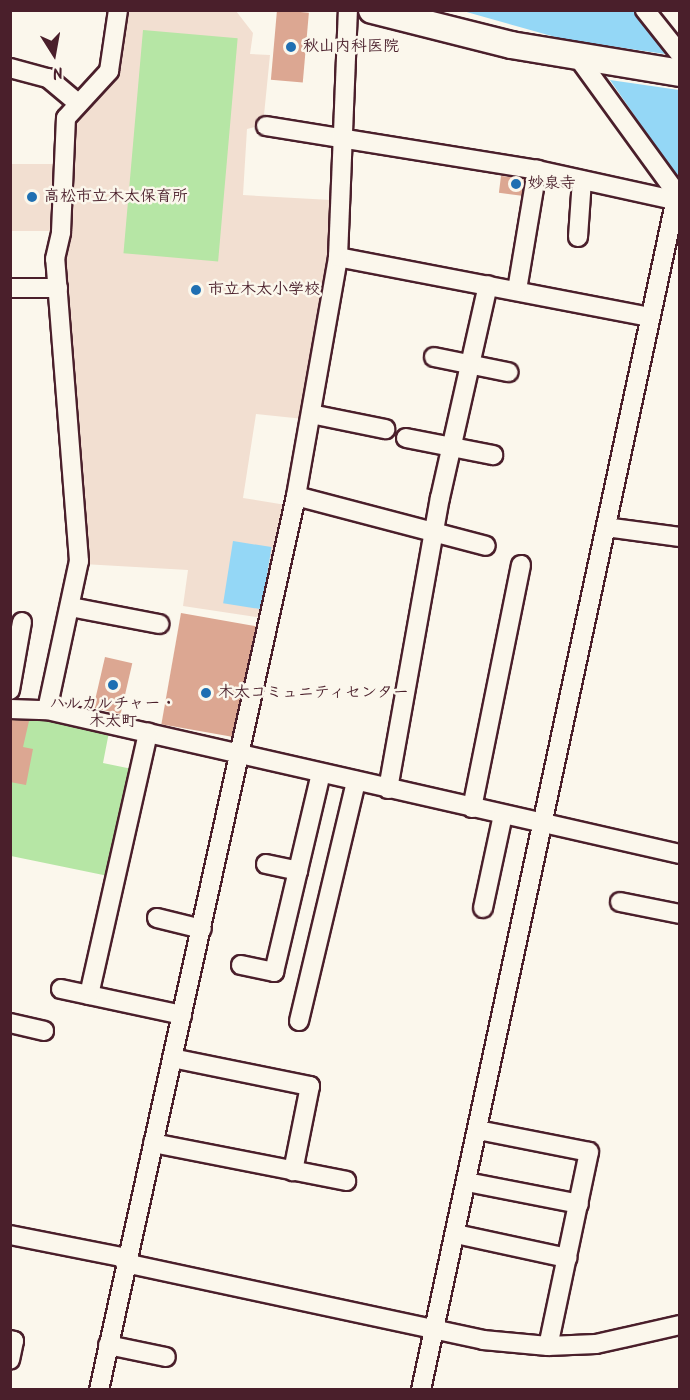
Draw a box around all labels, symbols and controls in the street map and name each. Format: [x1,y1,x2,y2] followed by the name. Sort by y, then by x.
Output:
[24,24,84,84] north arrow
[303,37,399,57] place label: 秋山内科医院
[284,40,298,54] marker: 秋山内科医院
[50,59,65,85] text: N
[528,174,576,194] place label: 妙泉寺
[509,177,523,191] marker: 妙泉寺
[44,187,188,207] place label: 高松市立木太保育所
[25,190,39,204] marker: 高松市立木太保育所
[208,280,320,300] place label: 市立木太小学校
[189,283,203,297] marker: 市立木太小学校
[106,678,120,692] marker: ハルカルチャー・ 木太町
[218,683,410,703] place label: 木太コミュニティセンター
[199,686,213,700] marker: 木太コミュニティセンター
[49,694,177,732] place label: ハルカルチャー・ 木太町

